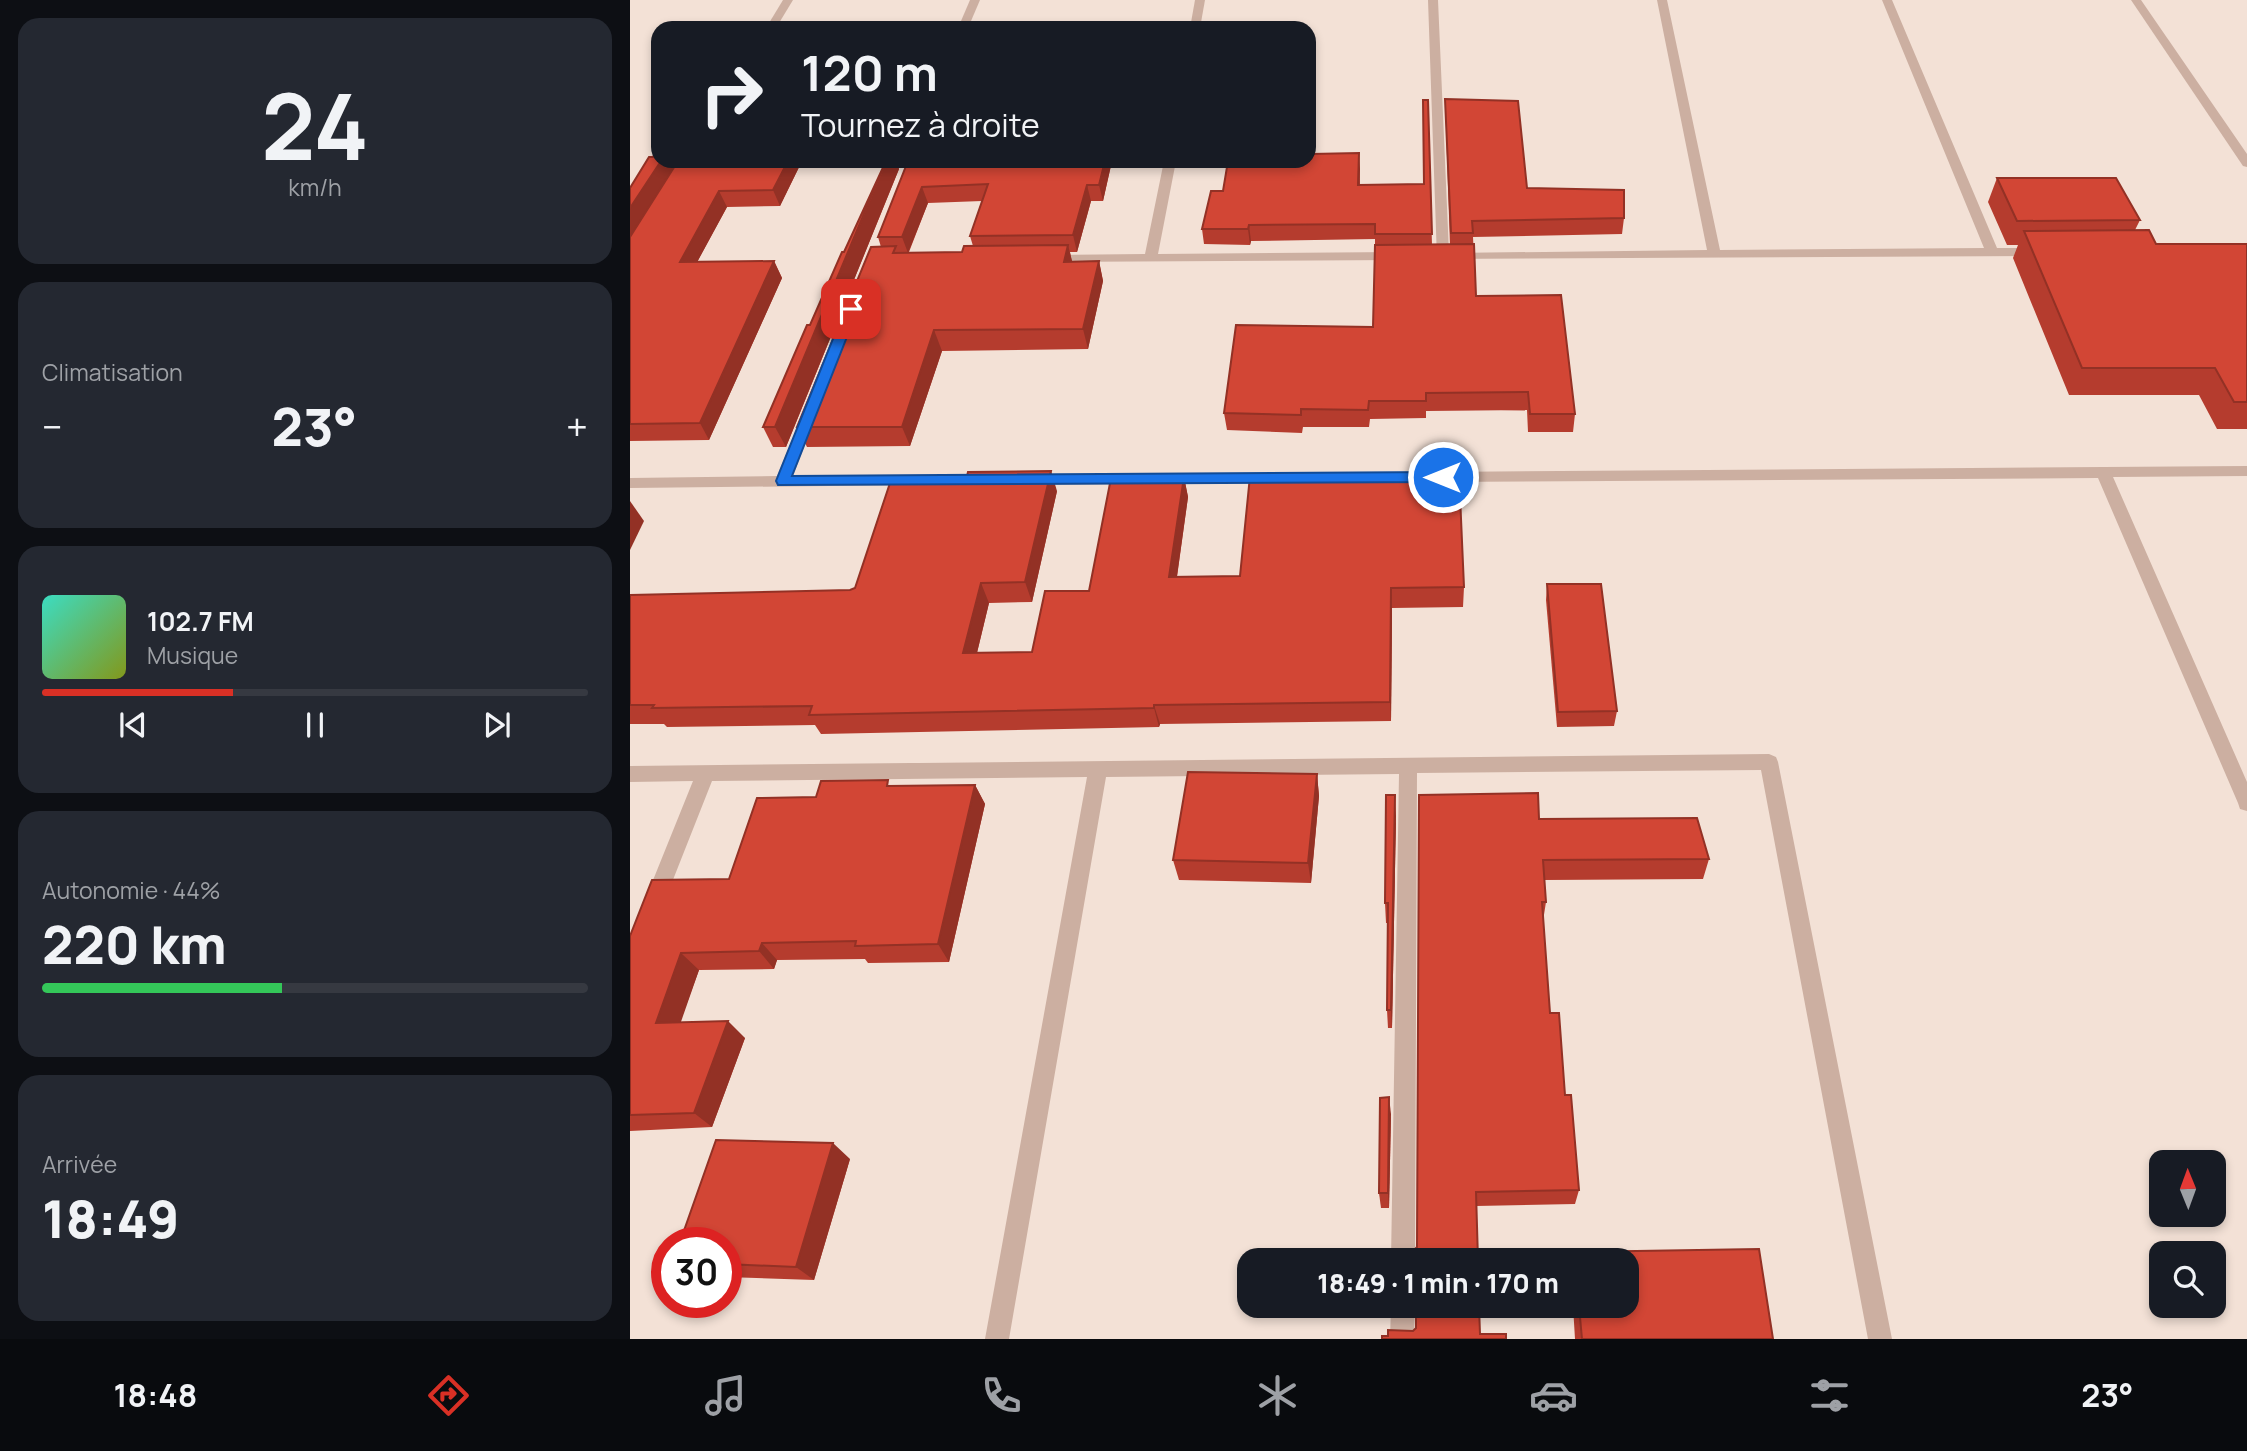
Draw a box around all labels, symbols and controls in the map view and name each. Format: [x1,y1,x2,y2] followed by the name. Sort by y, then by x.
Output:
[801,39,938,106] text: 120 m
[686,49,777,140] icon: right
[261,63,369,187] text: 24
[801,103,1040,147] text: Tournez à droite
[288,171,342,203] text: km/h
[821,279,881,339] pin
[832,290,870,328] icon: arrive
[42,356,183,388] text: Climatisation
[272,391,357,462] text: 23°
[42,400,63,452] text: −
[566,400,588,452] text: +
[1406,440,1480,514] position arrow
[147,603,254,639] text: 102.7 FM
[147,639,238,671] text: Musique
[114,706,152,744] icon: previous
[296,706,334,744] icon: pause
[478,706,516,744] icon: next
[42,874,221,906] text: Autonomie · 44%
[42,909,227,980] text: 220 km
[42,1148,117,1180] text: Arrivée
[2149,1150,2226,1227] north arrow
[2149,1150,2226,1318] map controls
[42,1183,179,1254] text: 18:49
[651,1227,742,1318] speed limit sign: 30
[2149,1241,2226,1318] button: search
[1317,1265,1559,1301] text: 18:49 · 1 min · 170 m
[424,1371,473,1420] icon: directions
[701,1371,750,1420] icon: music
[977,1371,1026,1420] icon: phone
[1253,1371,1302,1420] icon: climate
[1529,1371,1578,1420] icon: car
[1805,1371,1854,1420] icon: filters
[114,1373,197,1417] text: 18:48
[2081,1373,2133,1417] text: 23°

